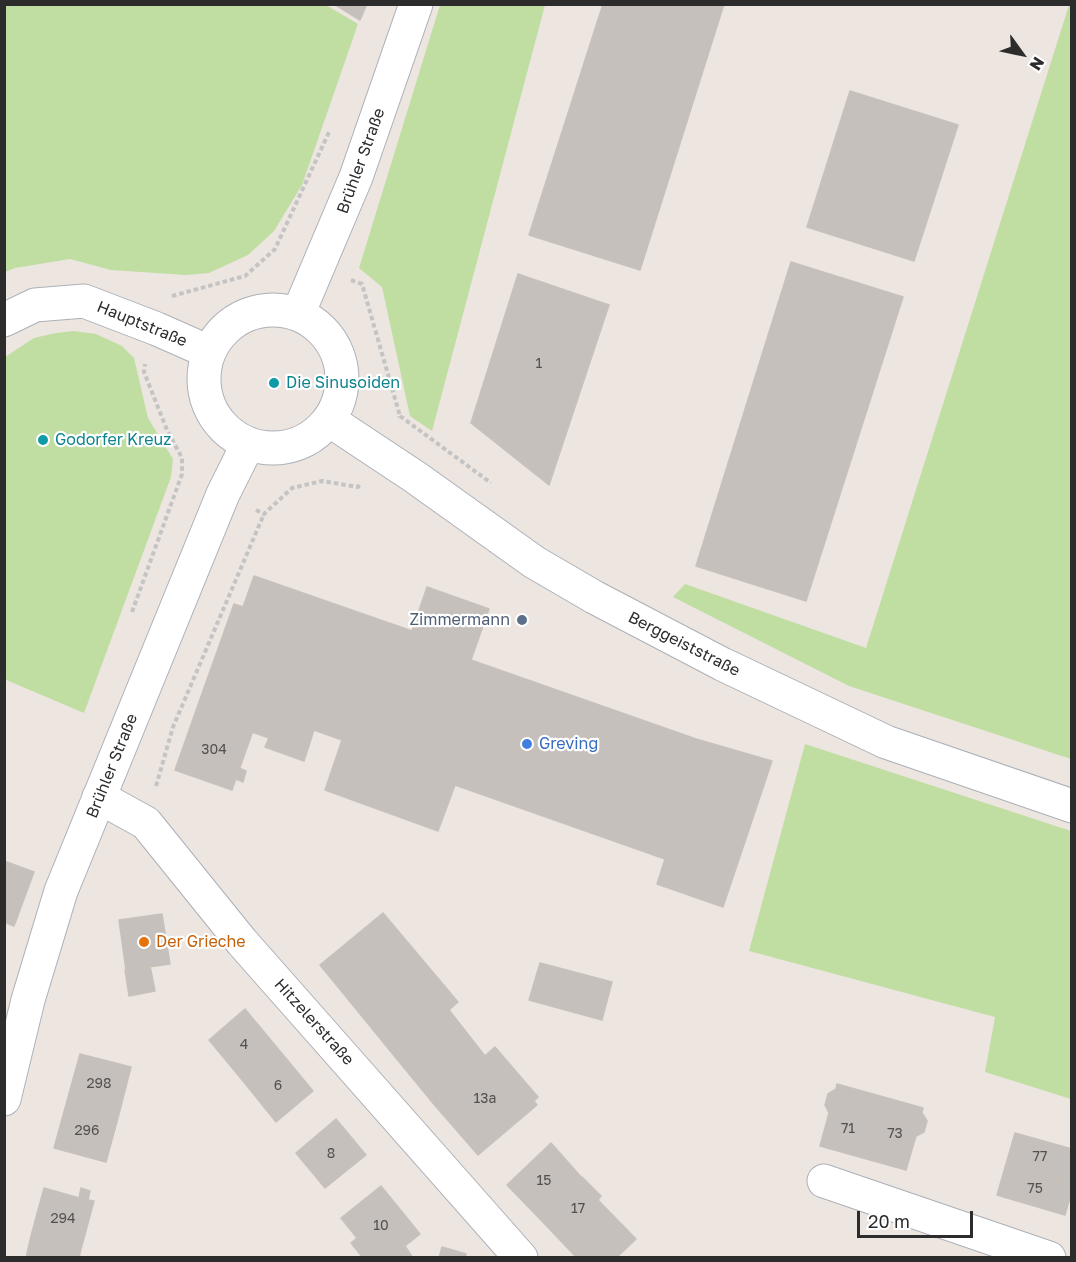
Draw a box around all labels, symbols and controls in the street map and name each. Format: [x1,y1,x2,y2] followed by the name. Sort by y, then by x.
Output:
[992,24,1052,84] north arrow
[1025,53,1049,74] text: N
[333,106,389,216] street label: Brühler Straße
[94,297,190,351] street label: Hauptstraße
[536,356,542,372] house number: 1
[286,373,400,393] place label: Die Sinusoiden
[267,376,281,390] marker: Die Sinusoiden
[55,430,171,450] place label: Godorfer Kreuz
[36,433,50,447] marker: Godorfer Kreuz
[625,608,743,680] street label: Berggeiststraße
[409,610,510,630] place label: Zimmermann
[515,613,529,627] marker: Zimmermann
[82,711,142,821] street label: Brühler Straße
[539,734,598,754] place label: Greving
[520,737,534,751] marker: Greving
[201,742,227,758] house number: 304
[156,932,246,952] place label: Der Grieche
[137,935,151,949] marker: Der Grieche
[270,975,358,1069] street label: Hitzelerstraße
[240,1037,248,1053] house number: 4
[86,1076,112,1092] house number: 298
[274,1078,282,1094] house number: 6
[474,1091,496,1107] house number: 13a
[841,1121,855,1137] house number: 71
[74,1123,100,1139] house number: 296
[887,1126,903,1142] house number: 73
[327,1146,335,1162] house number: 8
[1033,1149,1047,1165] house number: 77
[537,1173,551,1189] house number: 15
[1027,1181,1043,1197] house number: 75
[860,1199,976,1237] scale bar
[571,1201,585,1217] house number: 17
[868,1210,910,1232] text: 20 m
[50,1211,76,1227] house number: 294
[373,1218,389,1234] house number: 10

